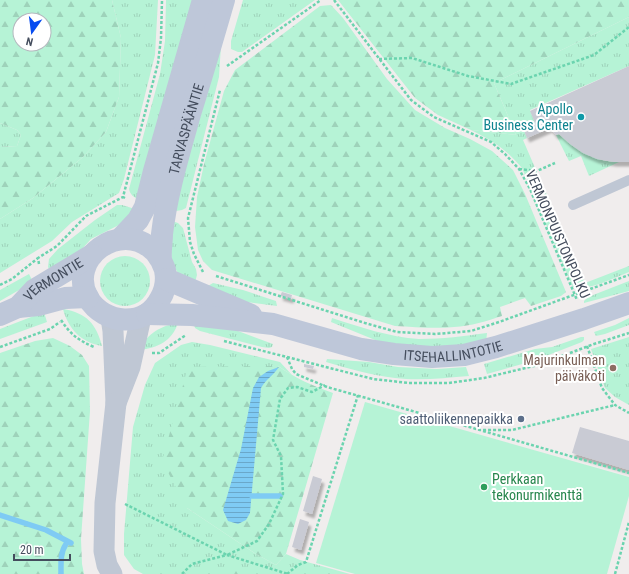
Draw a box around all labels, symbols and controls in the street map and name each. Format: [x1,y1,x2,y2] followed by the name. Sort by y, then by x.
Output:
[12,12,52,52] north arrow
[25,34,35,48] text: N
[166,81,207,176] street label: TARVASPÄÄNTIE
[483,101,573,133] place label: Apollo Business Center
[576,112,586,122] marker: Apollo Business Center
[522,167,594,301] street label: VERMONPUISTONPOLKU
[20,254,86,304] street label: VERMONTIE
[403,337,505,365] street label: ITSEHALLINTOTIE
[523,352,605,384] place label: Majurinkulman päiväkoti
[608,363,618,373] marker: Majurinkulman päiväkoti
[399,411,513,427] place label: saattoliikennepaikka
[516,414,526,424] marker: saattoliikennepaikka
[492,471,582,503] place label: Perkkaan tekonurmikenttä
[479,482,489,492] marker: Perkkaan tekonurmikenttä
[14,536,70,562] scale bar
[20,543,44,557] text: 20 m

